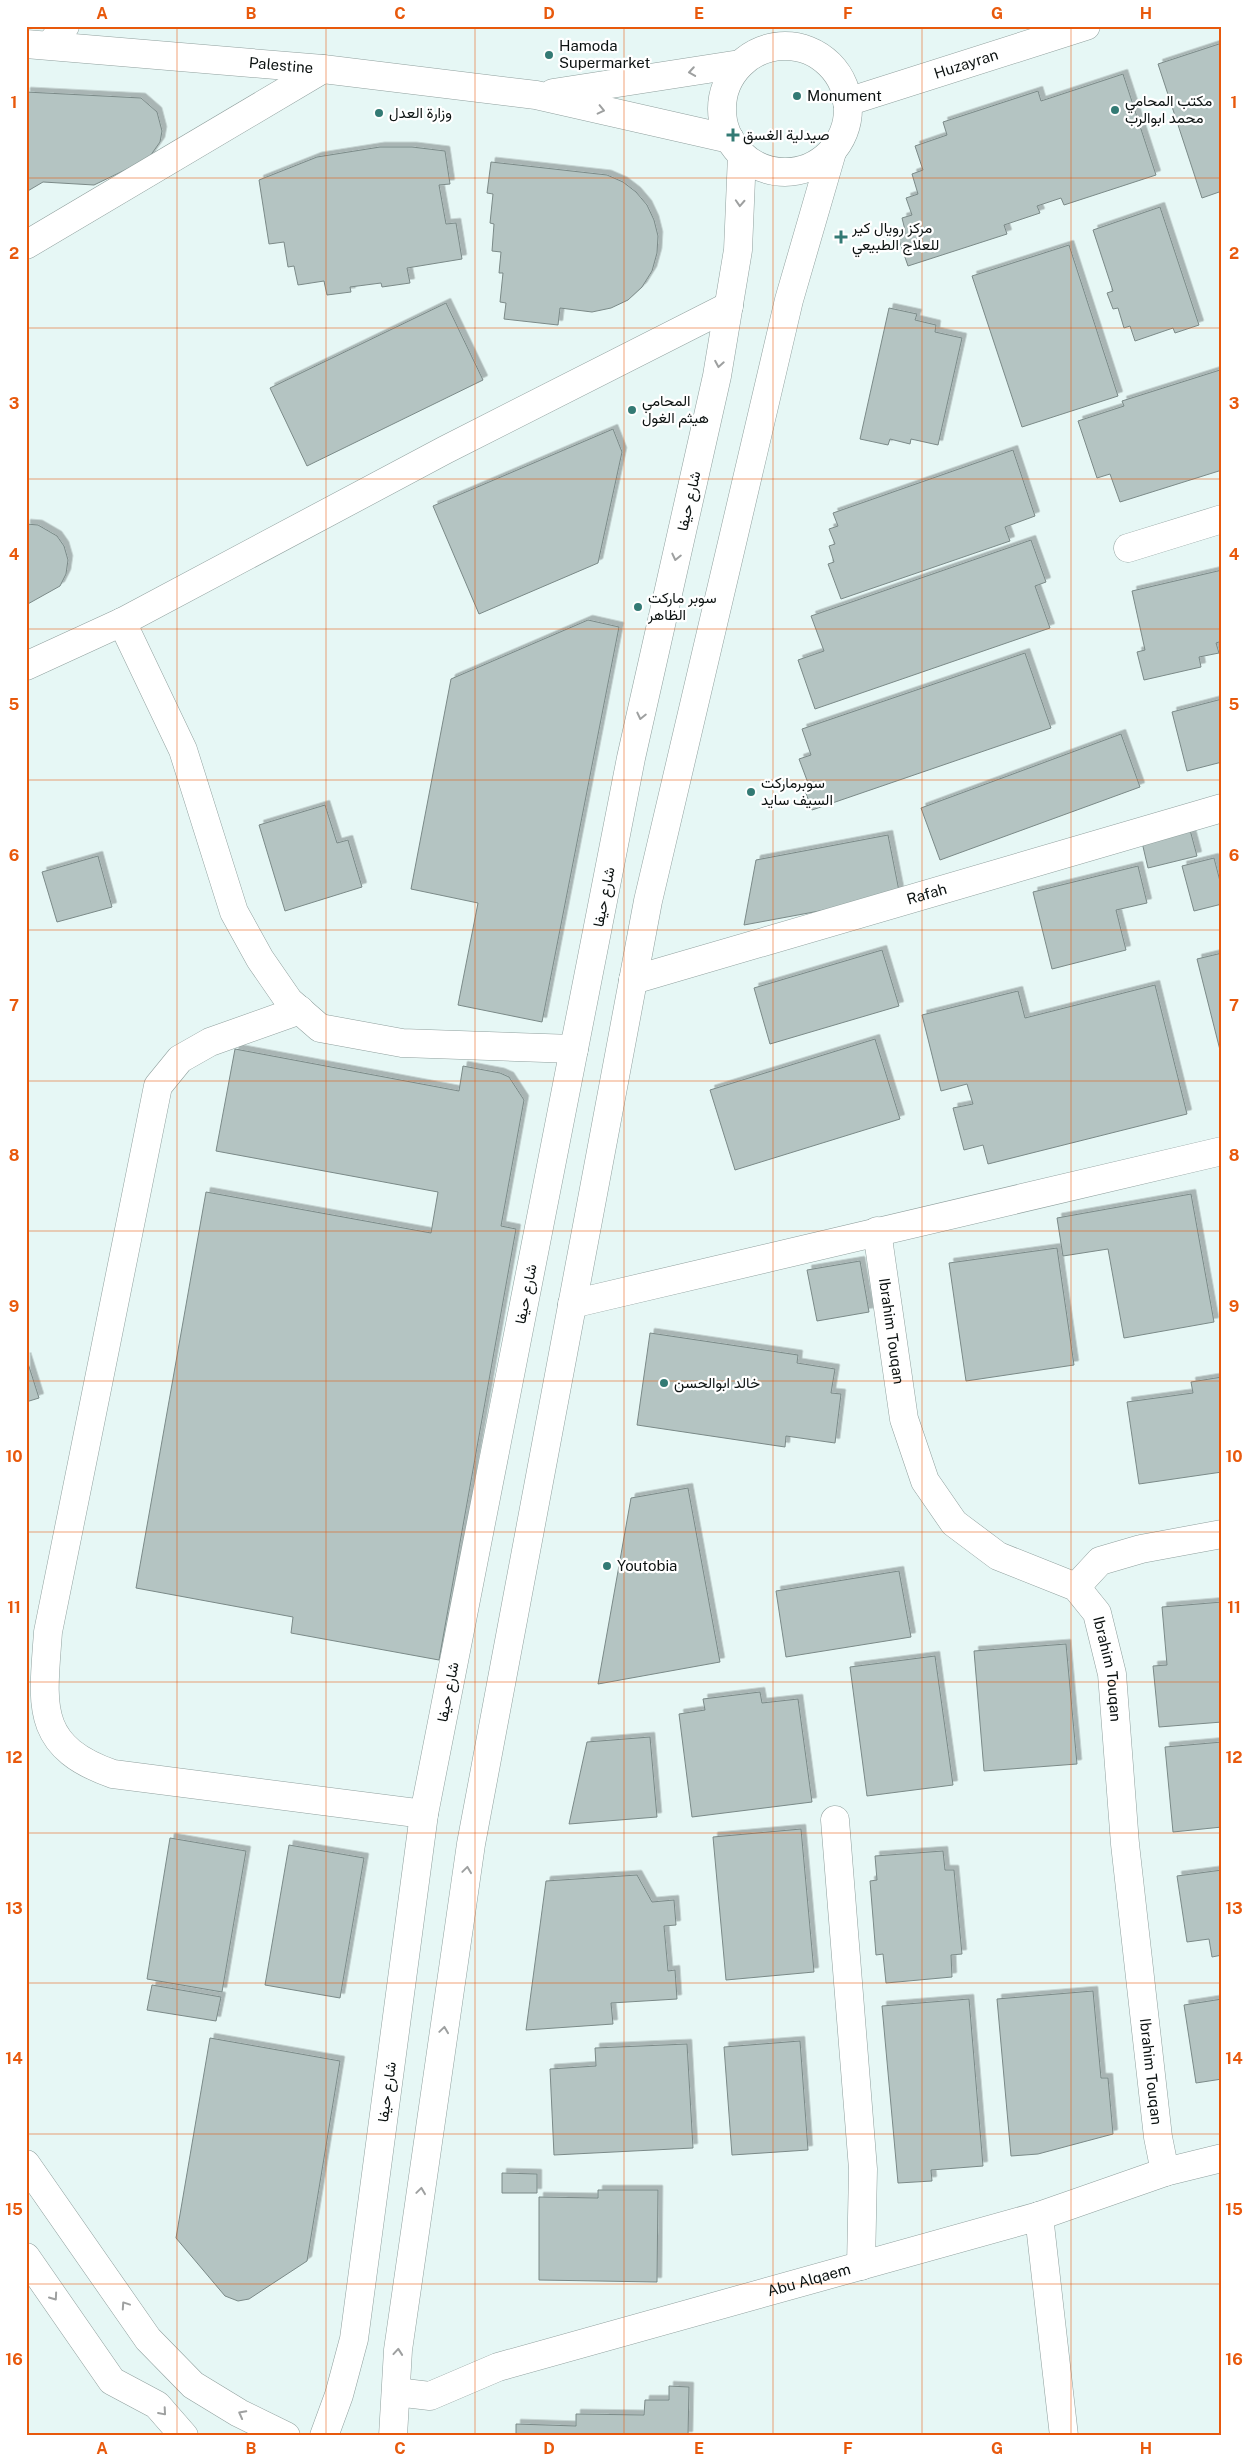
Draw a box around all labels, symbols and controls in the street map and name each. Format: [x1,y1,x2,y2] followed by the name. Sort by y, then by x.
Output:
[96,4,108,23] text: A
[246,4,257,23] text: B
[394,4,406,23] text: C
[543,4,555,23] text: D
[694,4,704,23] text: E
[843,4,853,23] text: F
[991,4,1003,23] text: G
[1140,4,1152,23] text: H
[559,37,650,71] place label: Hamoda Supermarket
[932,46,1000,82] street label: Huzayran
[543,49,555,61] marker: Hamoda Supermarket
[248,54,314,76] street label: Palestine
[688,66,696,76] one-way arrow
[807,87,882,104] place label: Monument
[791,90,803,102] marker: Monument
[1125,92,1212,127] place label: مكتب المحامي محمد ابوالرب
[11,93,17,112] text: 1
[1231,93,1237,112] text: 1
[389,104,452,122] place label: وزارة العدل
[596,104,605,115] one-way arrow
[1109,104,1121,116] marker: مكتب المحامي محمد ابوالرب
[373,107,385,119] marker: وزارة العدل
[743,126,830,145] place label: صيدلية الغسق
[727,129,739,141] marker: صيدلية الغسق
[734,200,745,208] one-way arrow
[851,219,939,258] place label: مركز رويال كير للعلاج الطبيعي
[834,230,848,244] marker: مركز رويال كير للعلاج الطبيعي
[9,244,19,263] text: 2
[1229,244,1239,263] text: 2
[714,360,724,369] one-way arrow
[642,392,709,428] place label: المحامي هيثم الغول
[9,394,19,413] text: 3
[1229,394,1239,413] text: 3
[626,404,638,416] marker: المحامي هيثم الغول
[673,469,707,533] street label: شارع حيفا
[9,545,20,564] text: 4
[1229,545,1240,564] text: 4
[671,553,682,562] one-way arrow
[647,589,717,624] place label: سوبر ماركت الظاهر
[632,601,644,613] marker: سوبر ماركت الظاهر
[9,695,20,714] text: 5
[1229,695,1240,714] text: 5
[636,711,647,720] one-way arrow
[761,774,833,809] place label: سوبرماركت السيف سايد
[745,786,757,798] marker: سوبرماركت السيف سايد
[9,846,19,865] text: 6
[1229,846,1239,865] text: 6
[589,865,621,929] street label: شارع حيفا
[905,880,949,908] street label: Rafah
[9,996,19,1015] text: 7
[1229,996,1239,1015] text: 7
[9,1146,20,1165] text: 8
[1229,1146,1240,1165] text: 8
[511,1262,543,1326] street label: شارع حيفا
[876,1277,908,1385] street label: Ibrahim Touqan
[9,1297,19,1316] text: 9
[1229,1297,1239,1316] text: 9
[674,1374,760,1393] place label: خالد ابوالحسن
[658,1377,670,1389] marker: خالد ابوالحسن
[5,1447,23,1466] text: 10
[1225,1447,1243,1466] text: 10
[617,1557,677,1574] place label: Youtobia
[601,1560,613,1572] marker: Youtobia
[7,1598,21,1617] text: 11
[1227,1598,1241,1617] text: 11
[1090,1614,1125,1722] street label: Ibrahim Touqan
[433,1660,465,1724] street label: شارع حيفا
[5,1748,23,1767] text: 12
[1225,1748,1243,1767] text: 12
[462,1865,472,1874] one-way arrow
[5,1899,23,1918] text: 13
[1225,1899,1243,1918] text: 13
[1137,2017,1166,2126] street label: Ibrahim Touqan
[439,2026,449,2035] one-way arrow
[5,2049,23,2068] text: 14
[1225,2049,1243,2068] text: 14
[374,2061,402,2124] street label: شارع حيفا
[415,2187,426,2195] one-way arrow
[5,2200,23,2219] text: 15
[1225,2200,1243,2219] text: 15
[765,2260,852,2299] street label: Abu Alqaem
[48,2291,57,2301] one-way arrow
[122,2301,131,2311] one-way arrow
[392,2348,403,2356] one-way arrow
[5,2350,23,2369] text: 16
[1225,2350,1243,2369] text: 16
[158,2406,166,2415] one-way arrow
[239,2410,248,2420] one-way arrow
[96,2439,108,2458] text: A
[246,2439,257,2458] text: B
[394,2439,406,2458] text: C
[543,2439,555,2458] text: D
[694,2439,704,2458] text: E
[843,2439,853,2458] text: F
[991,2439,1003,2458] text: G
[1140,2439,1152,2458] text: H

